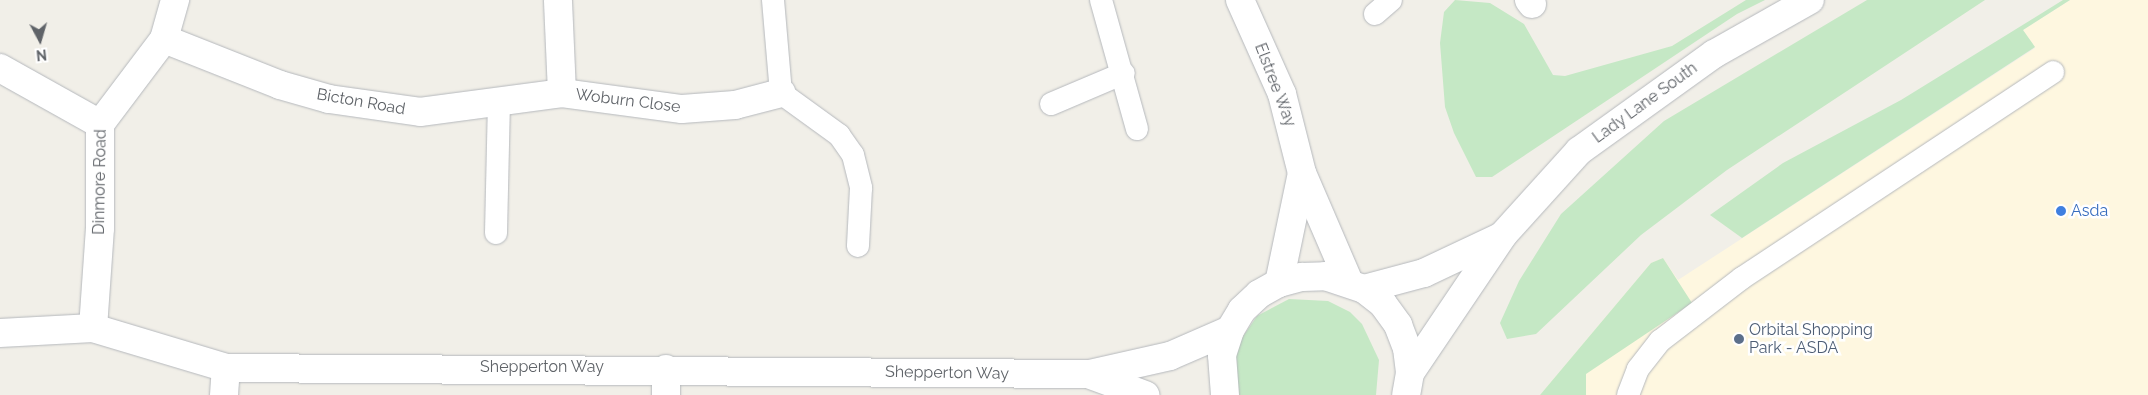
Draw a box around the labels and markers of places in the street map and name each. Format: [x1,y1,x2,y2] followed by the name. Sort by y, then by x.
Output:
[2071,201,2108,221] place label: Asda
[2055,205,2067,217] marker: Asda
[1749,320,1873,358] place label: Orbital Shopping Park - ASDA
[1733,333,1745,345] marker: Orbital Shopping Park - ASDA

